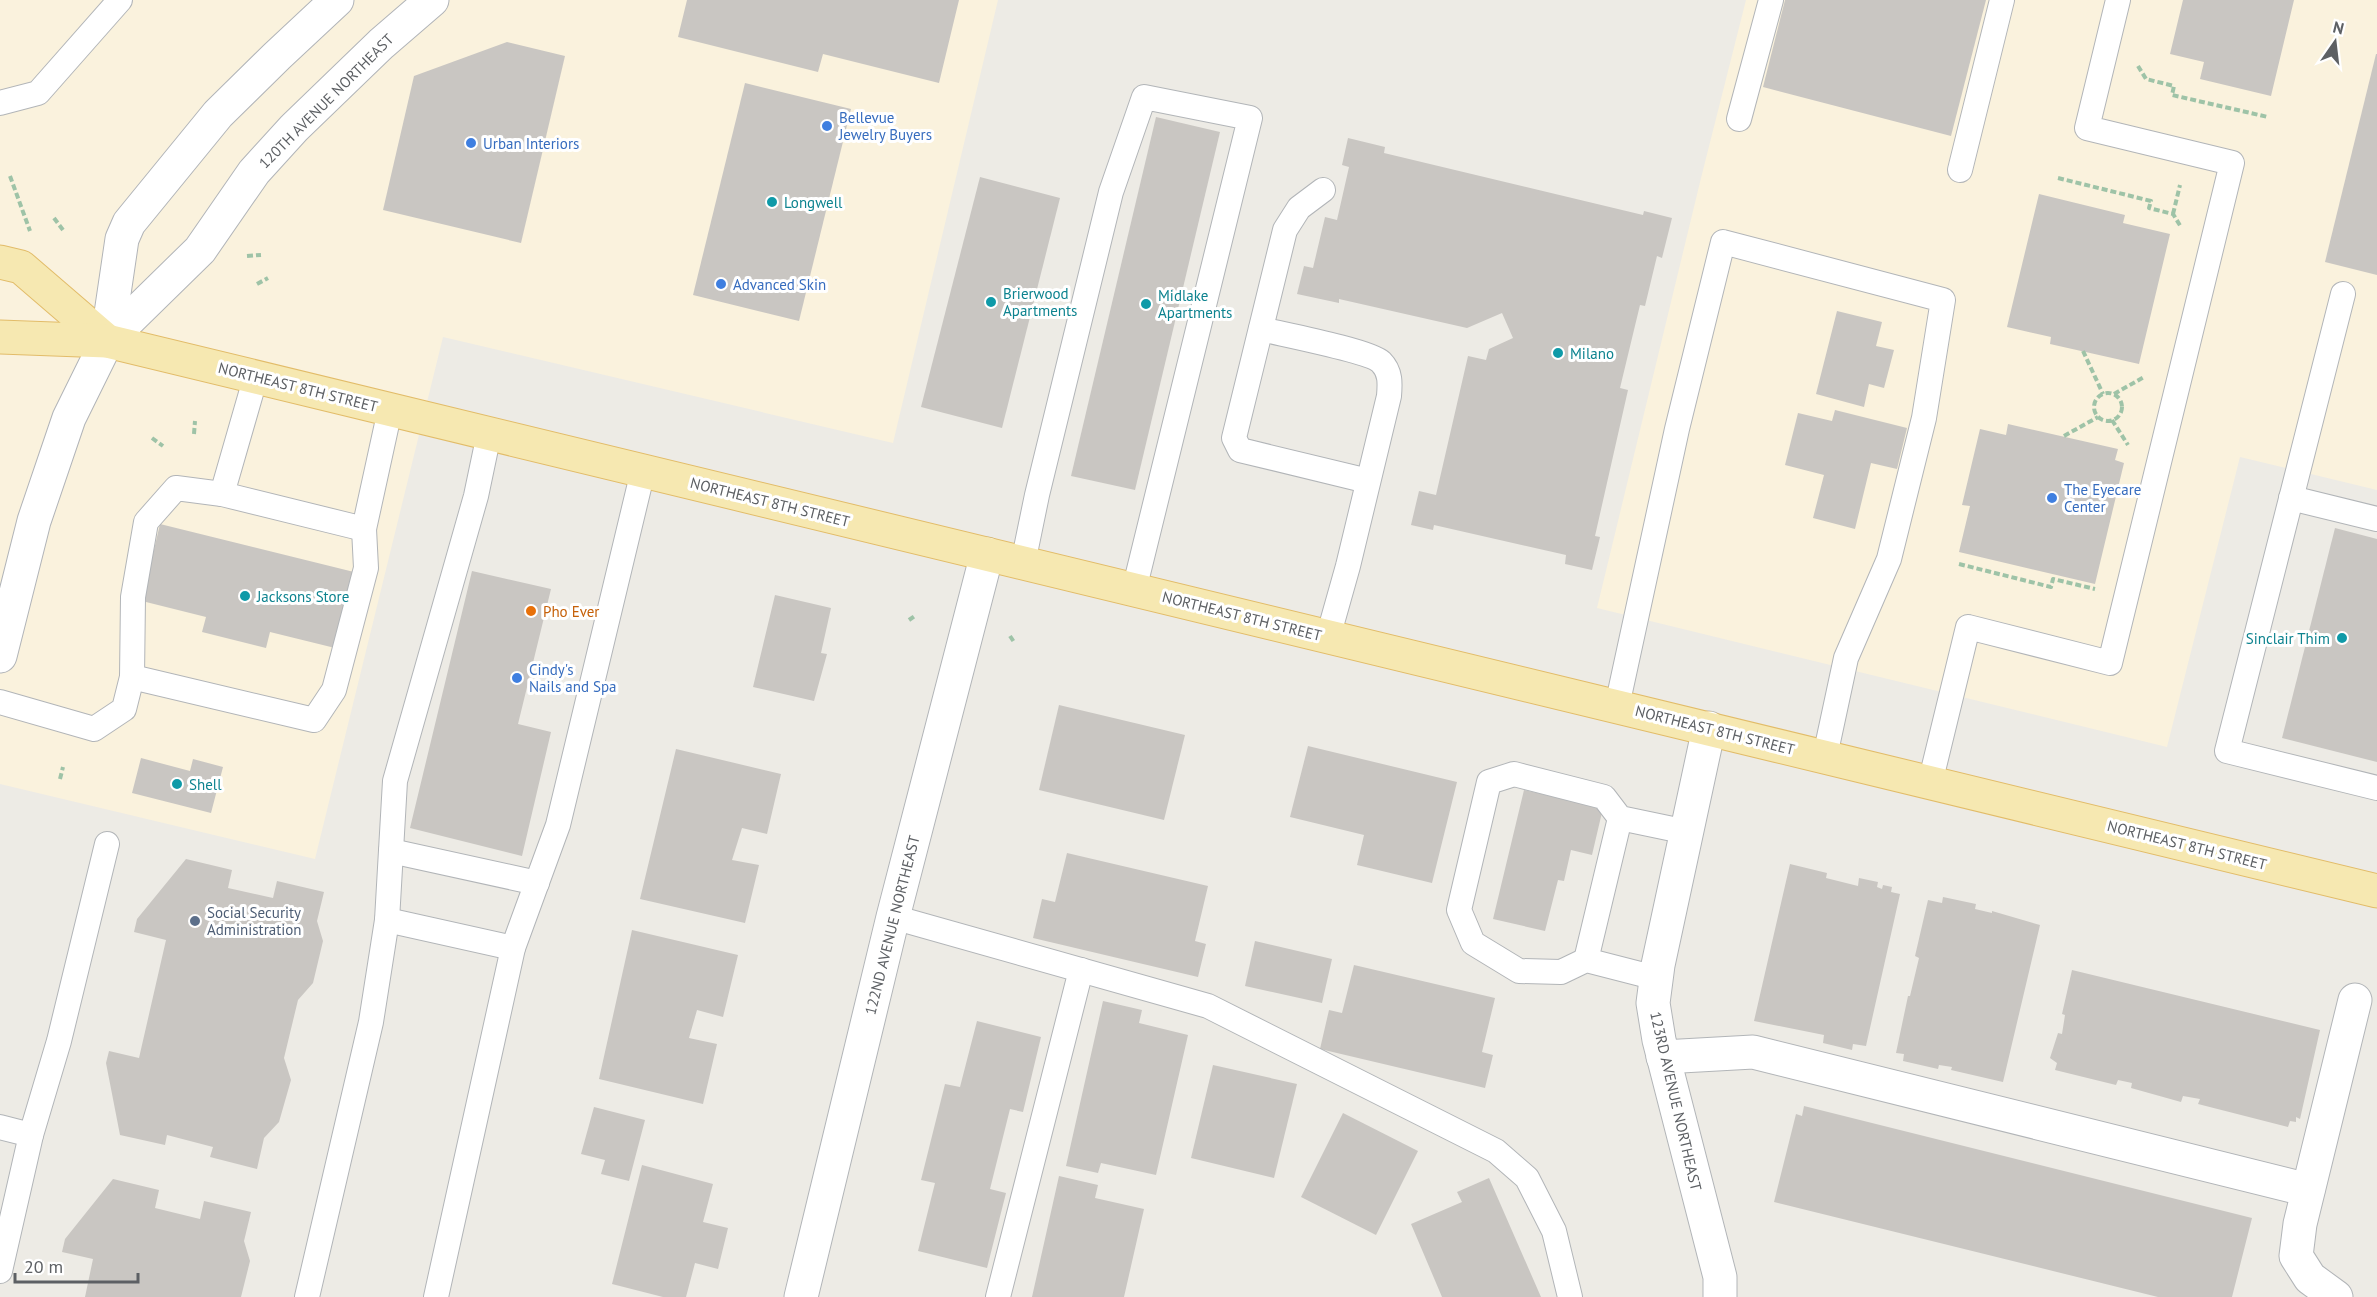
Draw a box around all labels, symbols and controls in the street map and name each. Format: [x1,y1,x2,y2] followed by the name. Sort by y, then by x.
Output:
[2305,12,2365,72] north arrow
[2331,16,2346,38] text: N
[255,29,398,172] street label: 120TH AVENUE NORTHEAST
[838,108,932,144] place label: Bellevue Jewelry Buyers
[820,119,834,133] marker: Bellevue Jewelry Buyers
[483,134,579,153] place label: Urban Interiors
[464,136,478,150] marker: Urban Interiors
[784,193,843,212] place label: Longwell
[765,195,779,209] marker: Longwell
[733,275,826,294] place label: Advanced Skin
[714,277,728,291] marker: Advanced Skin
[1003,284,1077,320] place label: Brierwood Apartments
[1158,286,1232,322] place label: Midlake Apartments
[984,295,998,309] marker: Brierwood Apartments
[1139,297,1153,311] marker: Midlake Apartments
[1570,344,1614,363] place label: Milano
[1551,346,1565,360] marker: Milano
[216,358,380,416] street label: NORTHEAST 8TH STREET
[688,473,852,531] street label: NORTHEAST 8TH STREET
[2064,480,2141,516] place label: The Eyecare Center
[2045,491,2059,505] marker: The Eyecare Center
[256,587,349,606] place label: Jacksons Store
[1160,587,1324,645] street label: NORTHEAST 8TH STREET
[238,589,252,603] marker: Jacksons Store
[543,602,599,621] place label: Pho Ever
[524,604,538,618] marker: Pho Ever
[2246,629,2330,648] place label: Sinclair Thim
[2335,631,2349,645] marker: Sinclair Thim
[529,660,617,696] place label: Cindy's Nails and Spa
[510,671,524,685] marker: Cindy's Nails and Spa
[1633,701,1797,759] street label: NORTHEAST 8TH STREET
[189,775,222,794] place label: Shell
[170,777,184,791] marker: Shell
[2105,816,2269,874] street label: NORTHEAST 8TH STREET
[860,833,924,1017] street label: 122ND AVENUE NORTHEAST
[207,903,302,939] place label: Social Security Administration
[188,914,202,928] marker: Social Security Administration
[1646,1010,1706,1193] street label: 123RD AVENUE NORTHEAST
[15,1246,138,1284] scale bar
[24,1255,63,1278] text: 20 m

